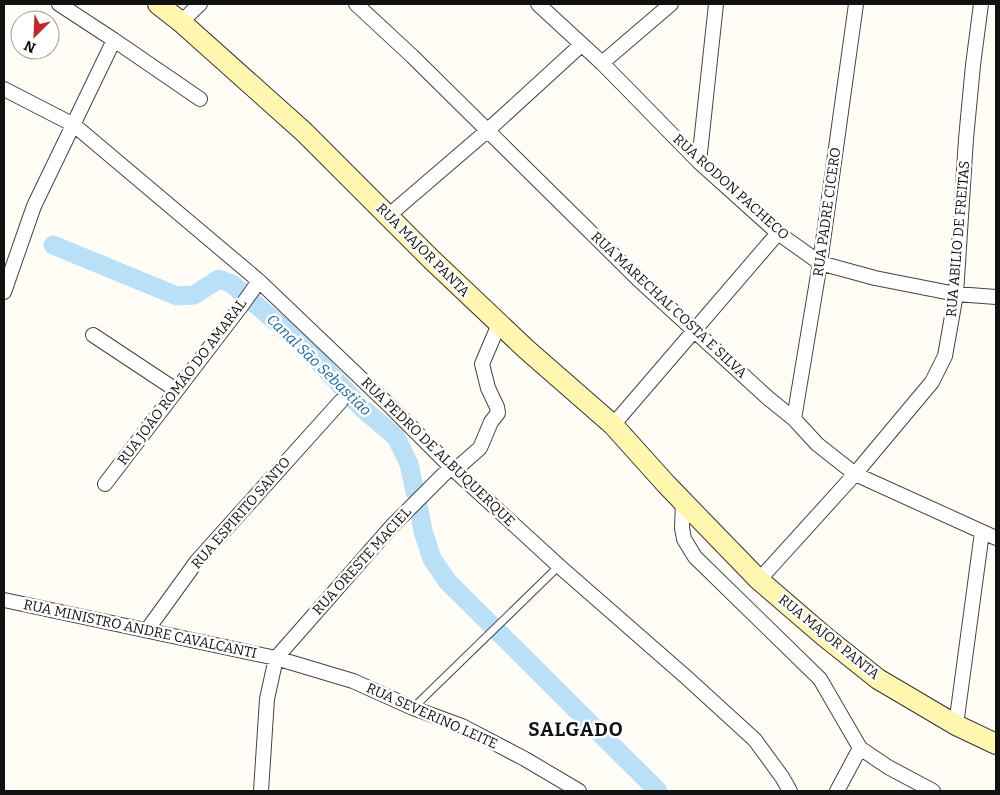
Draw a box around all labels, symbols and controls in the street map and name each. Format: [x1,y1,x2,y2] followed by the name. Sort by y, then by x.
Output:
[10,10,60,60] north arrow
[21,36,38,56] text: N
[670,131,792,243] street label: RUA RODON PACHECO
[810,146,844,278] street label: RUA PADRE CICERO
[943,160,973,318] street label: RUA ABILIO DE FREITAS
[373,200,473,300] street label: RUA MAJOR PANTA
[588,228,750,382] street label: RUA MARECHAL COSTA E SILVA
[114,295,250,468] street label: RUA JOÃO ROMÃO DO AMARAL
[263,310,375,420] water label: Canal São Sebastião
[358,374,518,530] street label: RUA PEDRO DE ALBUQUERQUE
[188,454,294,572] street label: RUA ESPIRITO SANTO
[309,503,415,618] street label: RUA ORESTE MACIEL
[775,591,883,683] street label: RUA MAJOR PANTA
[22,596,258,662] street label: RUA MINISTRO ANDRE CAVALCANTI
[364,679,500,753] street label: RUA SEVERINO LEITE
[528,718,624,741] district label: SALGADO

